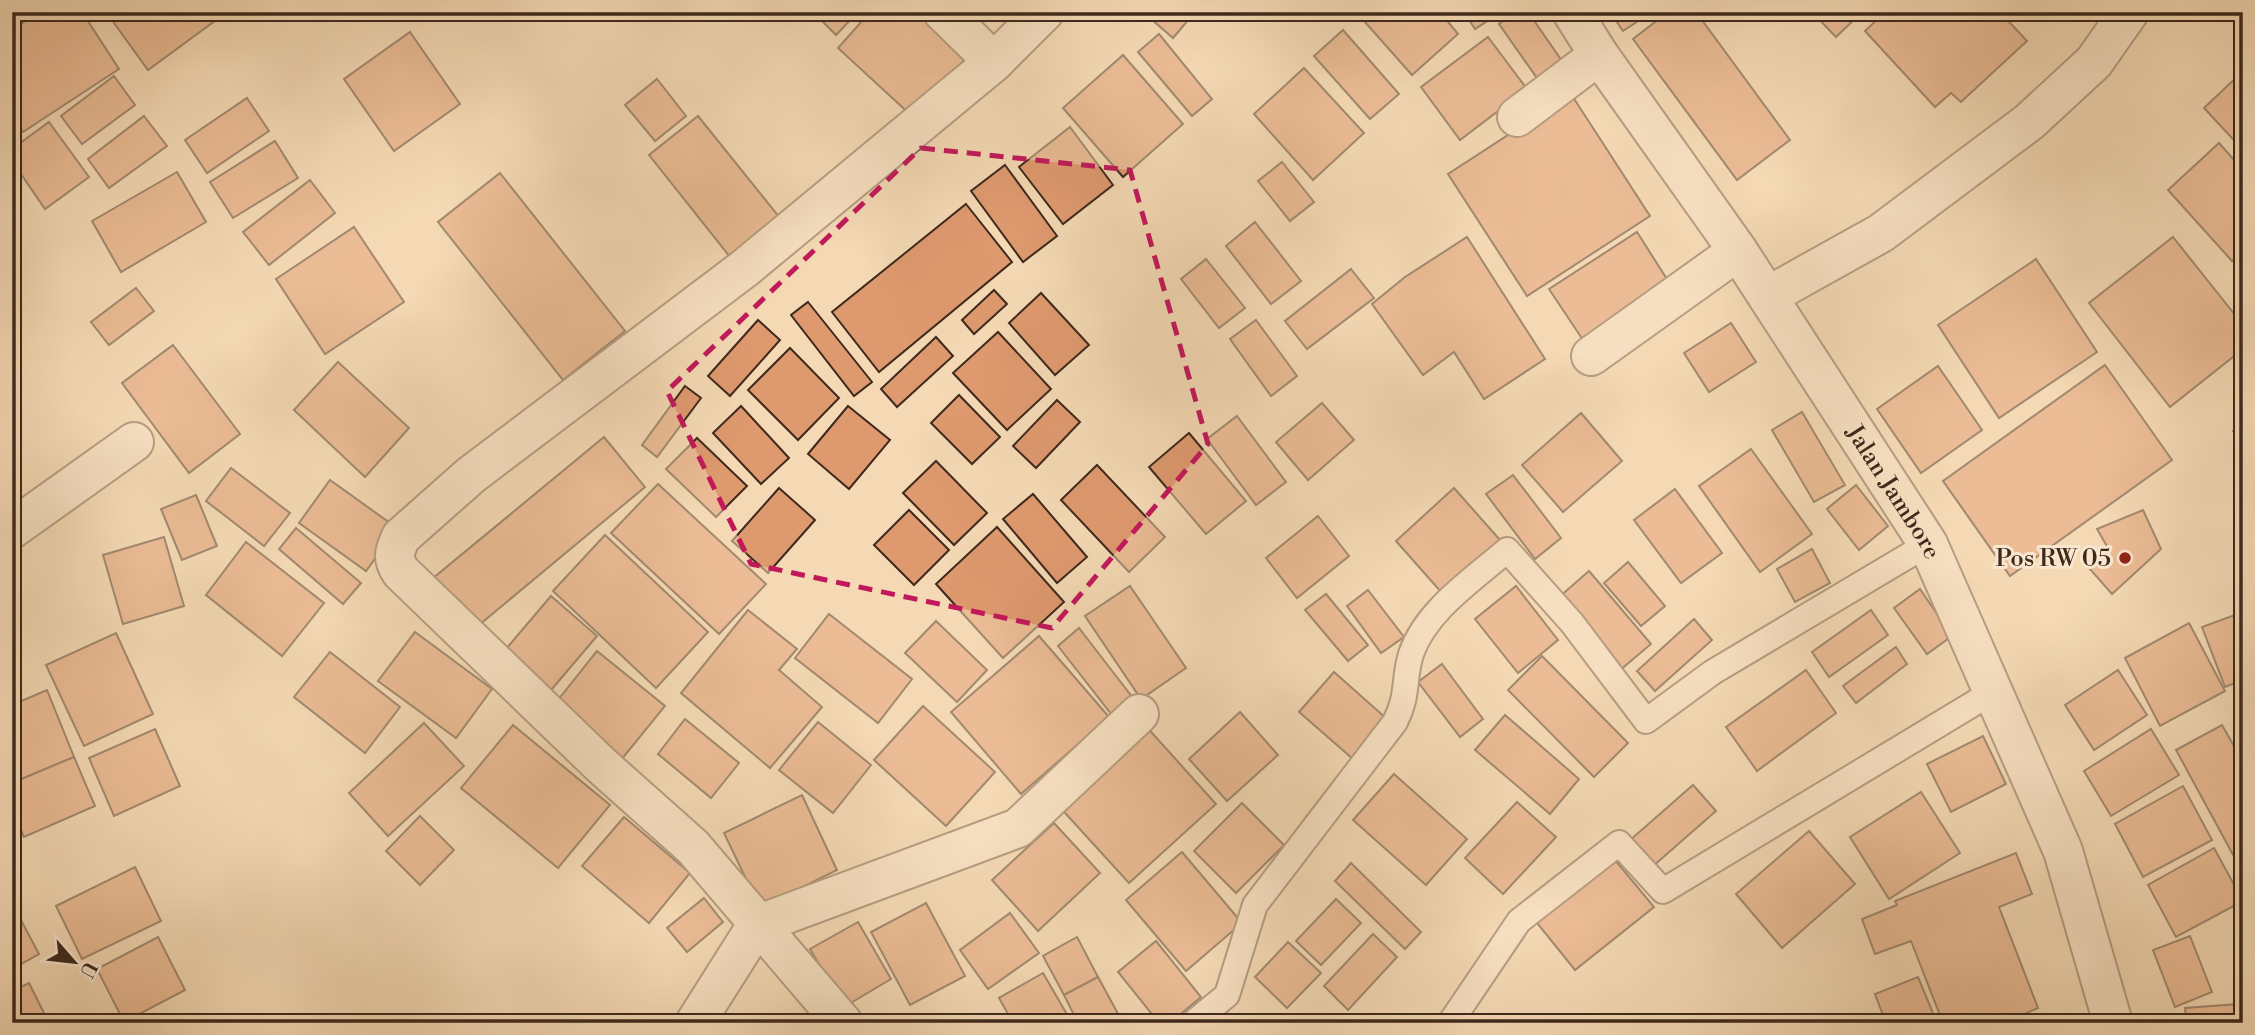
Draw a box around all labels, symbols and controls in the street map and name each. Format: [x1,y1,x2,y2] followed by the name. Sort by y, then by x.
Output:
[1838,419,1947,564] street label: Jalan Jambore
[1996,544,2111,574] place label: Pos RW 05
[2117,550,2133,566] marker: Pos RW 05
[38,926,108,996] north arrow
[74,957,102,982] text: U

